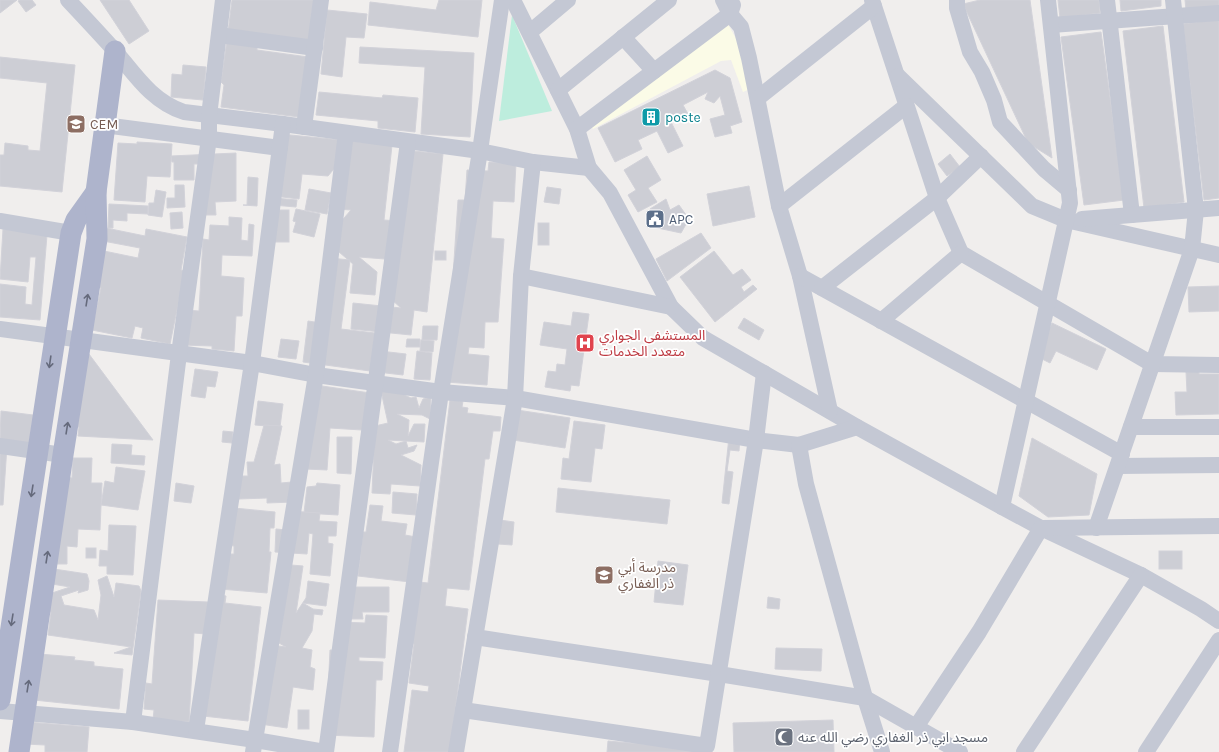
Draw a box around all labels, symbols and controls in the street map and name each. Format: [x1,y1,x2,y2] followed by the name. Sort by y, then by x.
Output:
[640,106,662,128] building icon: poste
[665,109,701,126] place label: poste
[65,113,87,135] school or university icon: CEM
[90,116,118,133] place label: CEM
[644,208,666,230] public building icon: APC
[669,211,693,228] place label: APC
[83,294,91,307] one-way arrow
[599,327,705,360] place label: المستشفى الجواري متعدد الخدمات
[574,332,596,354] hospital icon: المستشفى الجواري متعدد الخدمات
[46,355,54,368] one-way arrow
[63,422,71,435] one-way arrow
[28,484,36,497] one-way arrow
[43,551,51,564] one-way arrow
[618,558,676,594] place label: مدرسة أبي ذر الغفاري
[593,564,615,586] school or university icon: مدرسة أبي ذر الغفاري
[8,613,16,626] one-way arrow
[24,679,32,692] one-way arrow
[773,726,795,748] mosque icon: مسجد ابي ذر الغفاري رضي الله عنه
[798,729,988,748] place label: مسجد ابي ذر الغفاري رضي الله عنه

